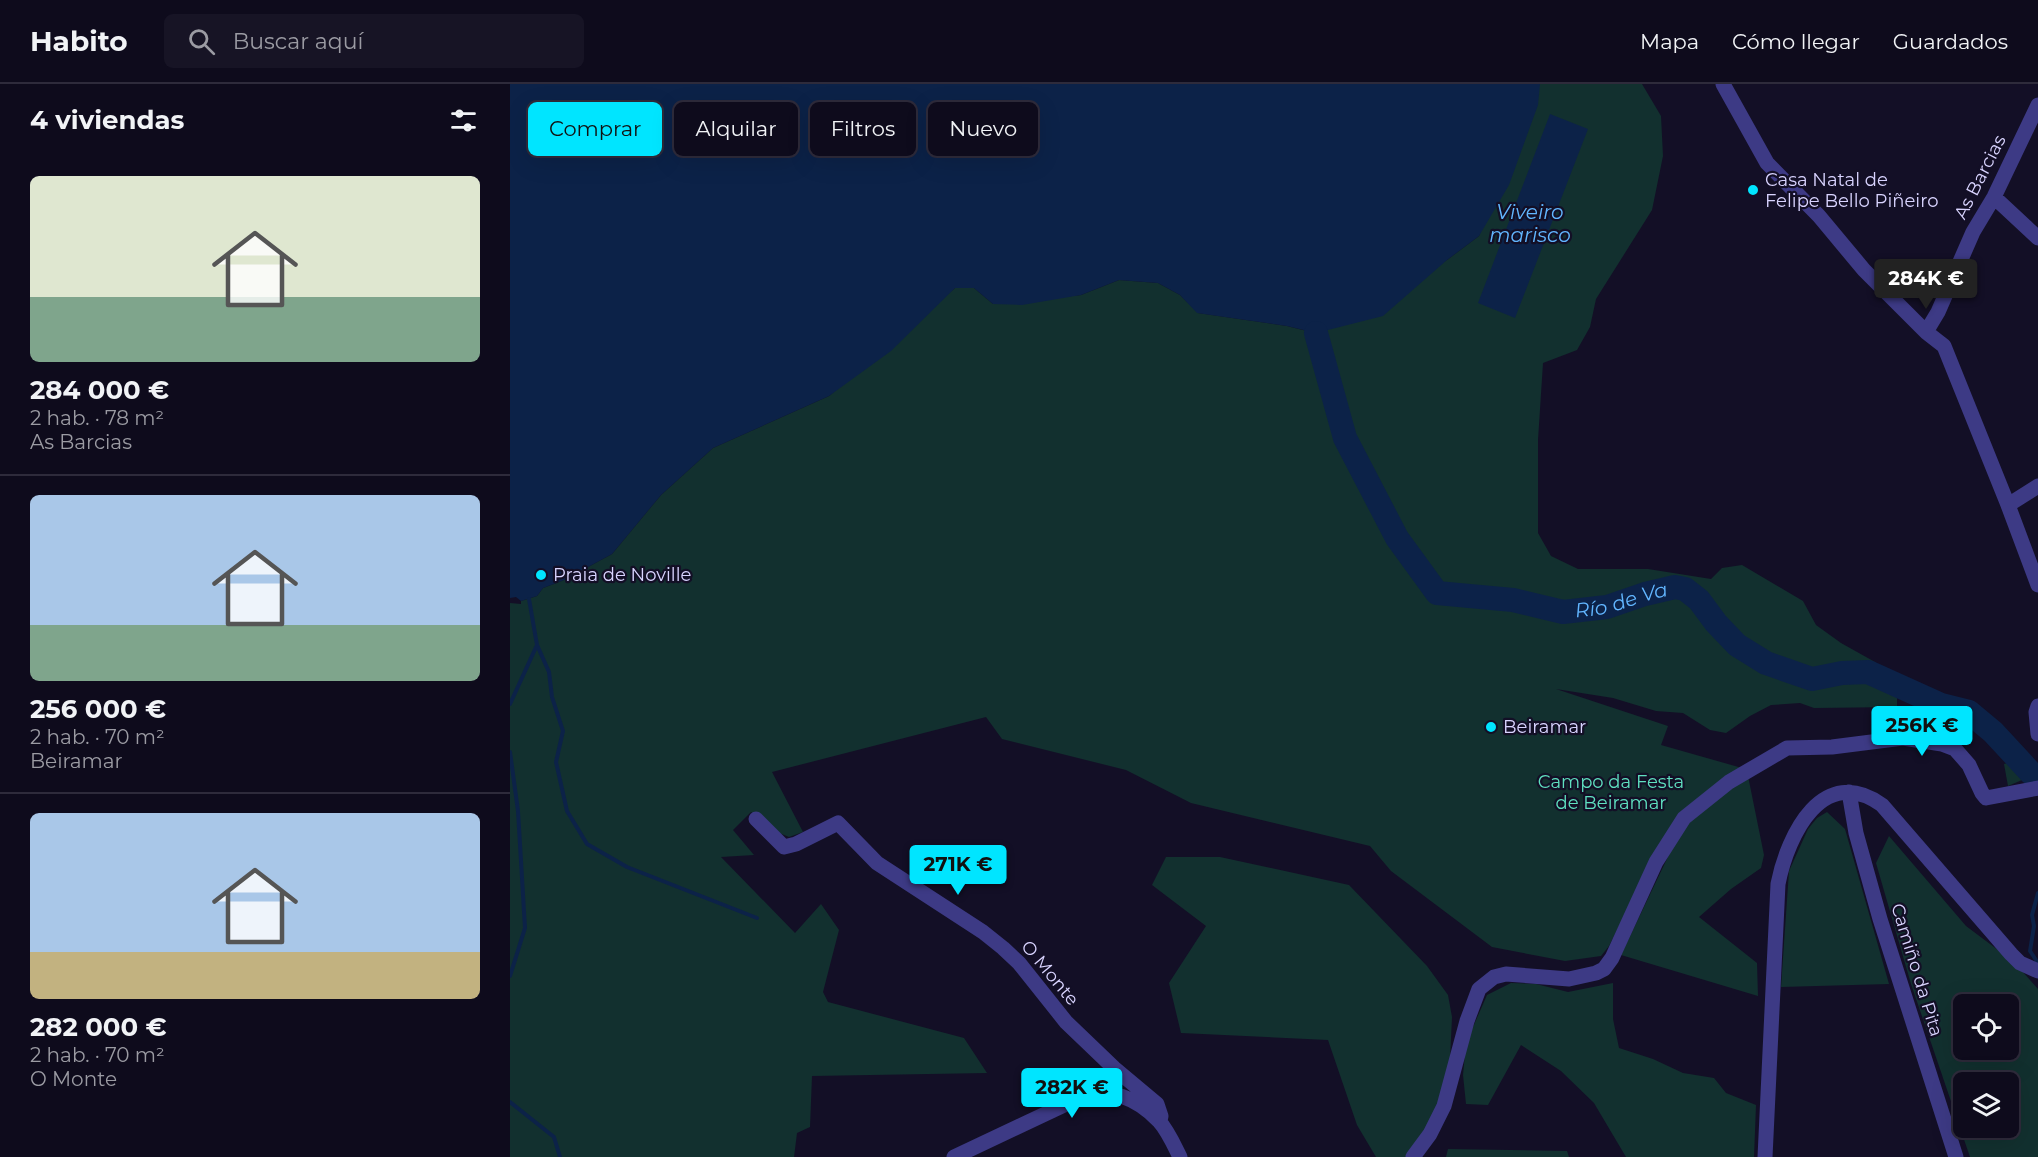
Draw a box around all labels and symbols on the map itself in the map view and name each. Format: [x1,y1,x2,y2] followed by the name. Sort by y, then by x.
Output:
[1949,131,2011,223] street label: As Barcias
[1765,169,1938,212] place label: Casa Natal de Felipe Bello Piñeiro
[1746,183,1760,197] marker: Casa Natal de Felipe Bello Piñeiro
[1489,200,1571,247] water label: Viveiro marisco
[1877,259,1975,310] pin: 284K €
[553,564,692,586] place label: Praia de Noville
[534,568,548,582] marker: Praia de Noville
[1574,577,1670,623] water label: Río de Va
[1873,706,1971,757] pin: 256K €
[1503,716,1586,738] place label: Beiramar
[1484,720,1498,734] marker: Beiramar
[1538,771,1684,814] park label: Campo da Festa de Beiramar
[909,845,1007,896] pin: 271K €
[1886,901,1948,1039] street label: Camiño da Pita
[1016,936,1084,1010] street label: O Monte
[1023,1068,1121,1119] pin: 282K €

